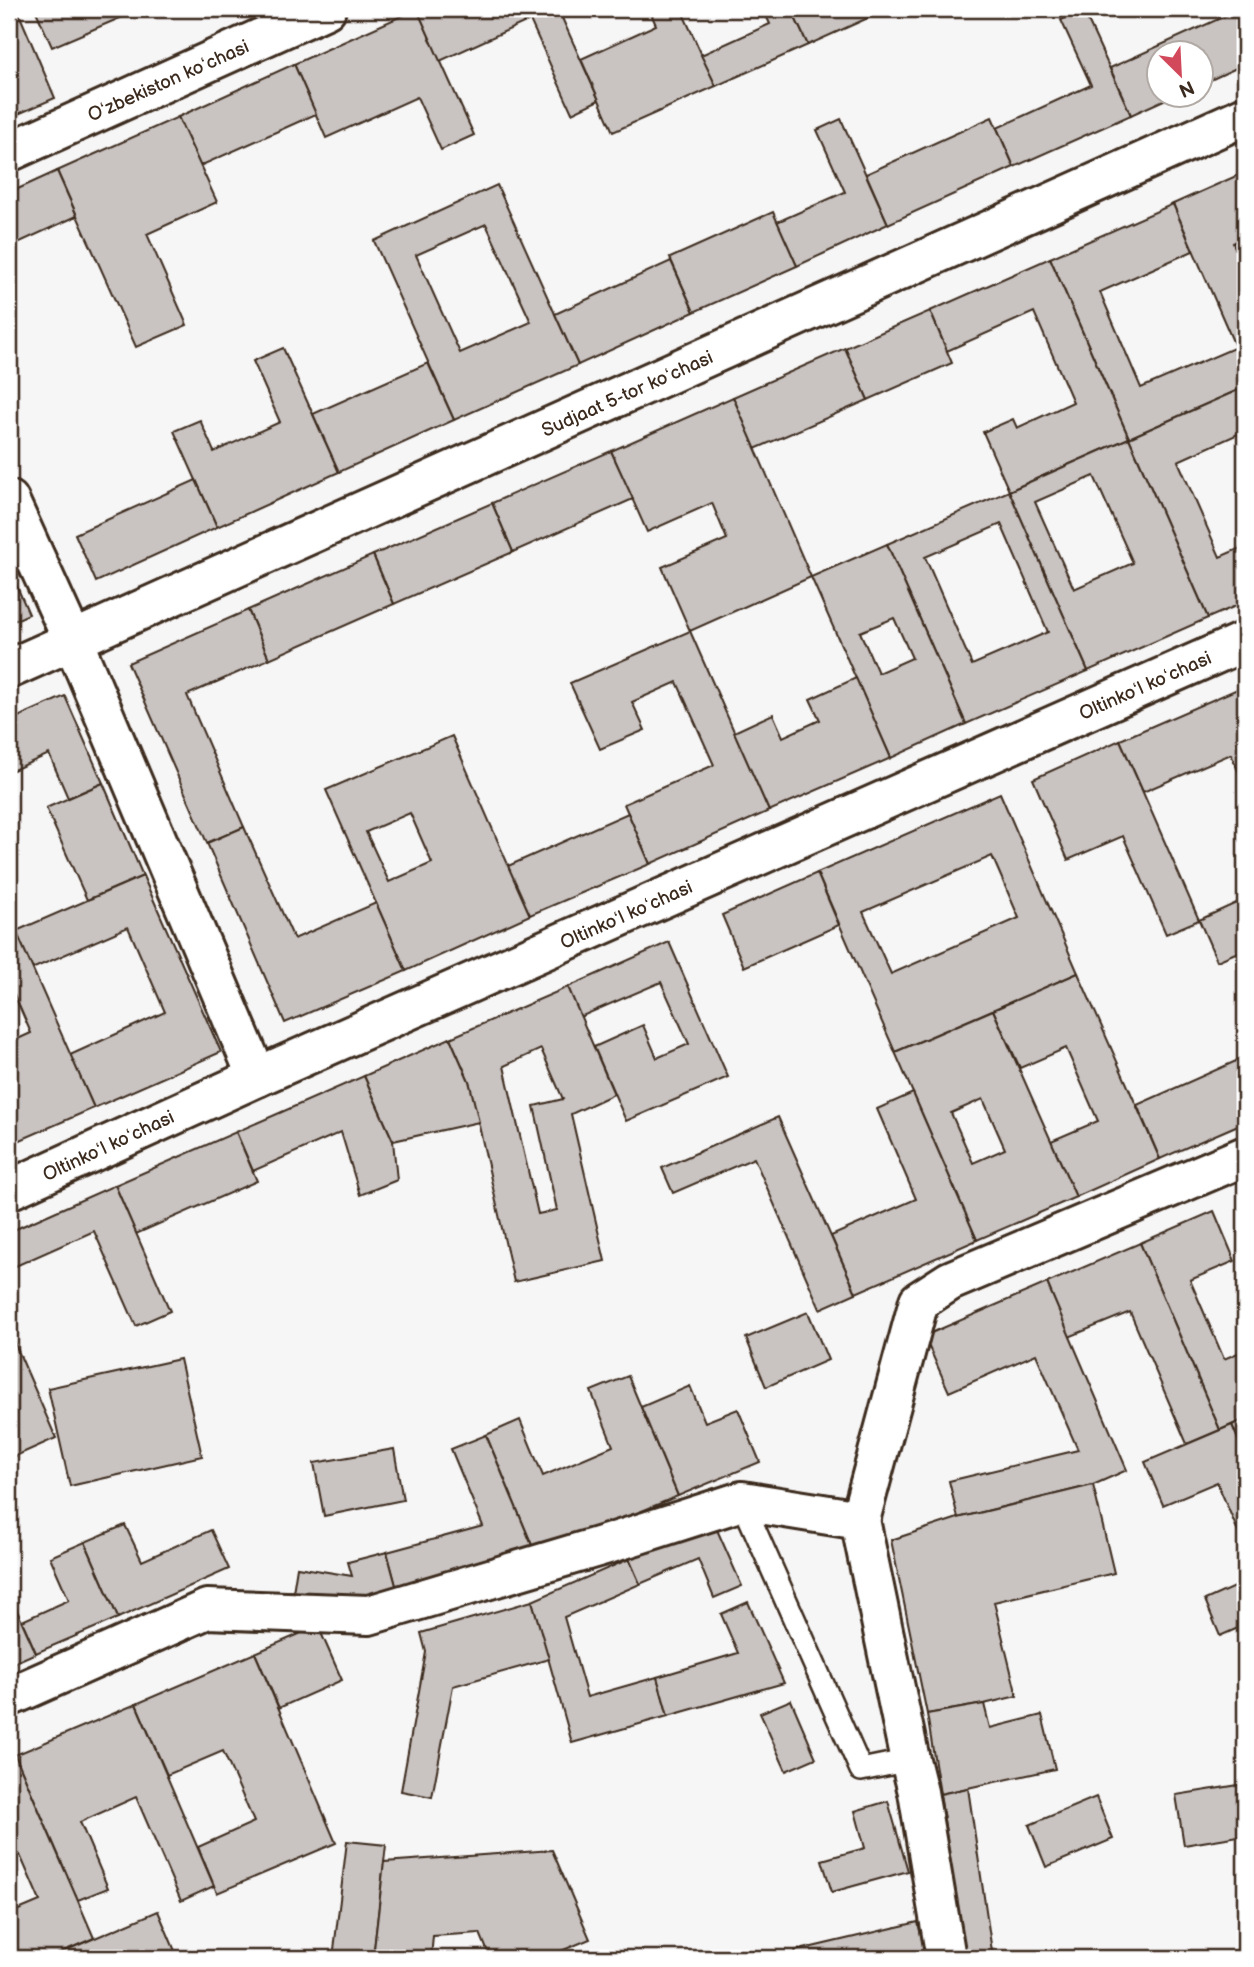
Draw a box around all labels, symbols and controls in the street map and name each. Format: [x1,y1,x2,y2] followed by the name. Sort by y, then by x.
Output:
[84,35,253,127] street label: Oʻzbekiston koʻchasi
[1146,38,1216,108] north arrow
[1175,75,1198,102] text: N
[538,346,717,443] street label: Sudjaat 5-tor koʻchasi
[1076,647,1215,726] street label: Oltinkoʻl koʻchasi
[557,876,696,955] street label: Oltinkoʻl koʻchasi
[39,1106,178,1187] street label: Oltinkoʻl koʻchasi

